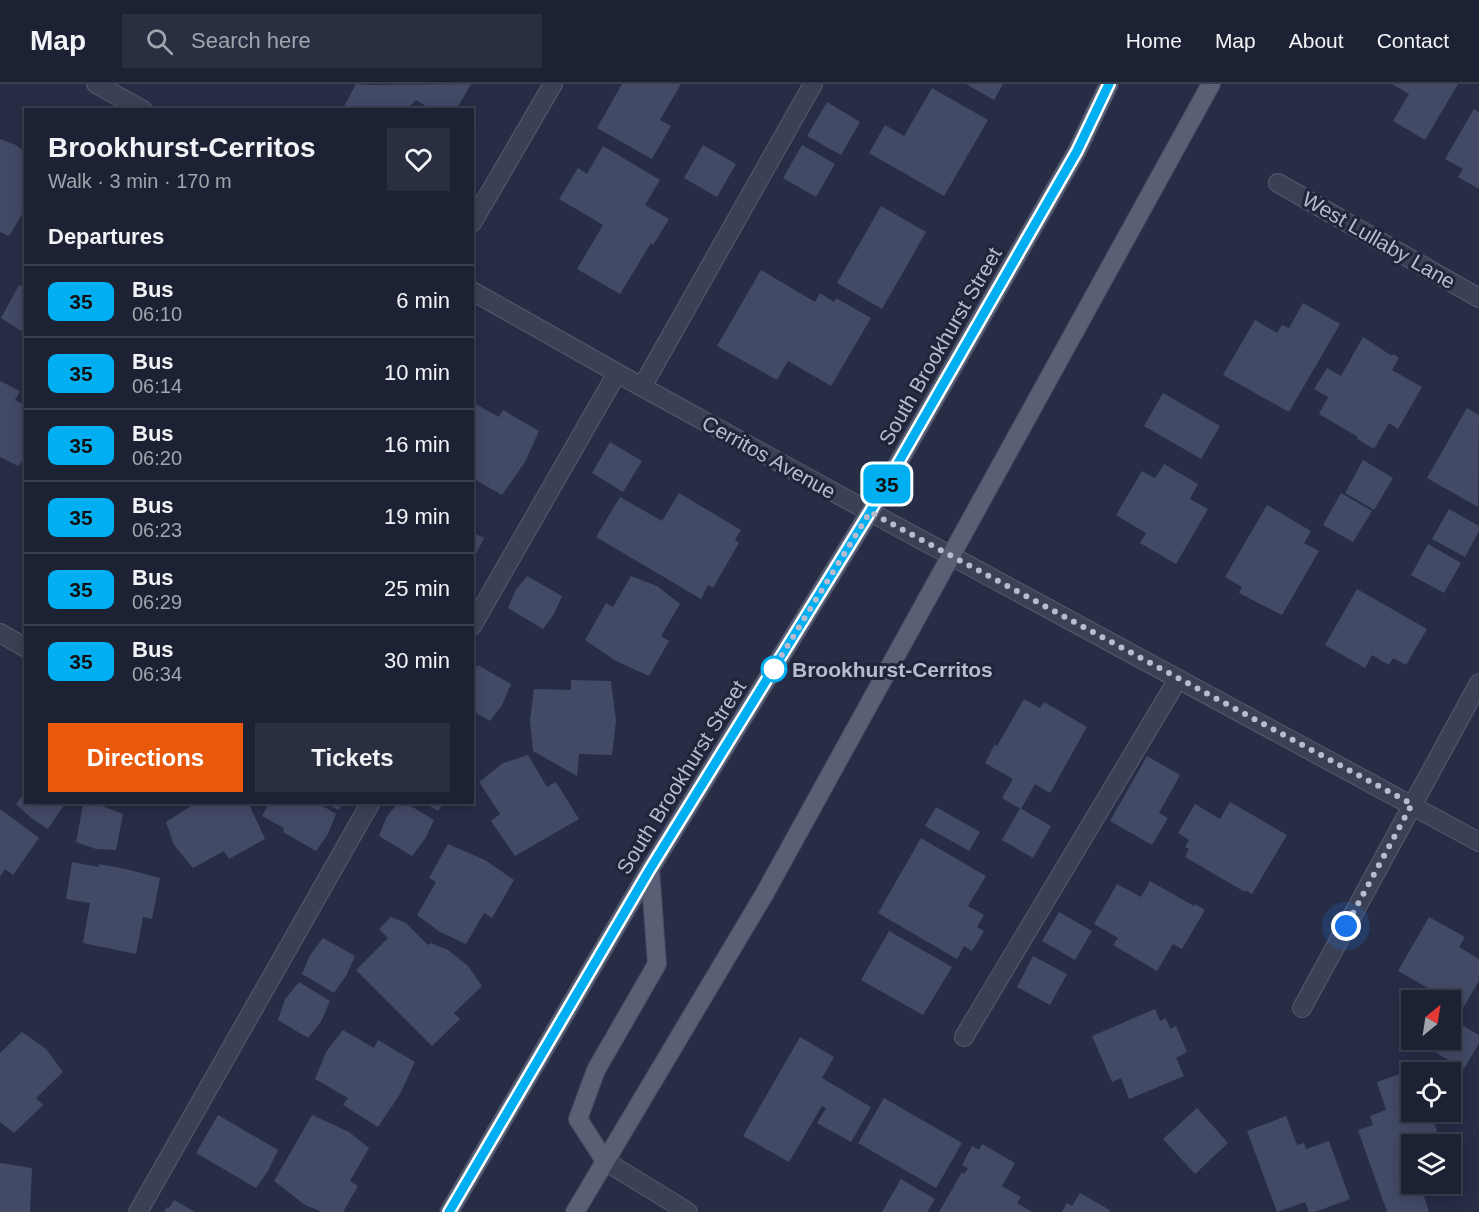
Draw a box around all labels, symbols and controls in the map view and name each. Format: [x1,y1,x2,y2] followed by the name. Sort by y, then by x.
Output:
[122,14,542,68] search box
[30,25,86,56] text: Map
[143,25,176,58] icon: search
[191,28,311,53] text: Search here
[1126,29,1182,52] text: Home
[1215,29,1256,52] text: Map
[1289,29,1344,52] text: About
[1377,29,1449,52] text: Contact
[387,128,450,191] button: heart
[48,132,316,163] text: Brookhurst-Cerritos
[48,170,232,192] text: Walk · 3 min · 170 m
[1299,187,1459,293] street label: West Lullaby Lane
[48,224,164,249] text: Departures
[874,243,1006,449] street label: South Brookhurst Street
[132,277,174,302] text: Bus
[396,288,450,313] text: 6 min
[69,290,93,313] text: 35
[132,303,182,325] text: 06:10
[132,349,174,374] text: Bus
[384,360,450,385] text: 10 min
[69,362,93,385] text: 35
[132,375,182,397] text: 06:14
[698,411,840,503] street label: Cerritos Avenue
[132,421,174,446] text: Bus
[384,432,450,457] text: 16 min
[69,434,93,457] text: 35
[132,447,182,469] text: 06:20
[860,464,914,504] line badge: 35
[875,473,899,496] text: 35
[132,493,174,518] text: Bus
[384,504,450,529] text: 19 min
[69,506,93,529] text: 35
[132,519,182,541] text: 06:23
[132,565,174,590] text: Bus
[384,576,450,601] text: 25 min
[69,578,93,601] text: 35
[132,591,182,613] text: 06:29
[132,637,174,662] text: Bus
[384,648,450,673] text: 30 min
[69,650,93,673] text: 35
[761,656,787,682] marker: Brookhurst-Cerritos
[792,658,993,681] place label: Brookhurst-Cerritos
[132,663,182,685] text: 06:34
[612,676,750,878] street label: South Brookhurst Street
[48,723,243,792] button: Directions
[255,723,450,792] button: Tickets
[1331,911,1361,941] your location
[1401,990,1461,1050] north arrow
[1401,990,1461,1194] map controls
[1401,1062,1461,1122] button: locate
[1401,1134,1461,1194] button: layers

